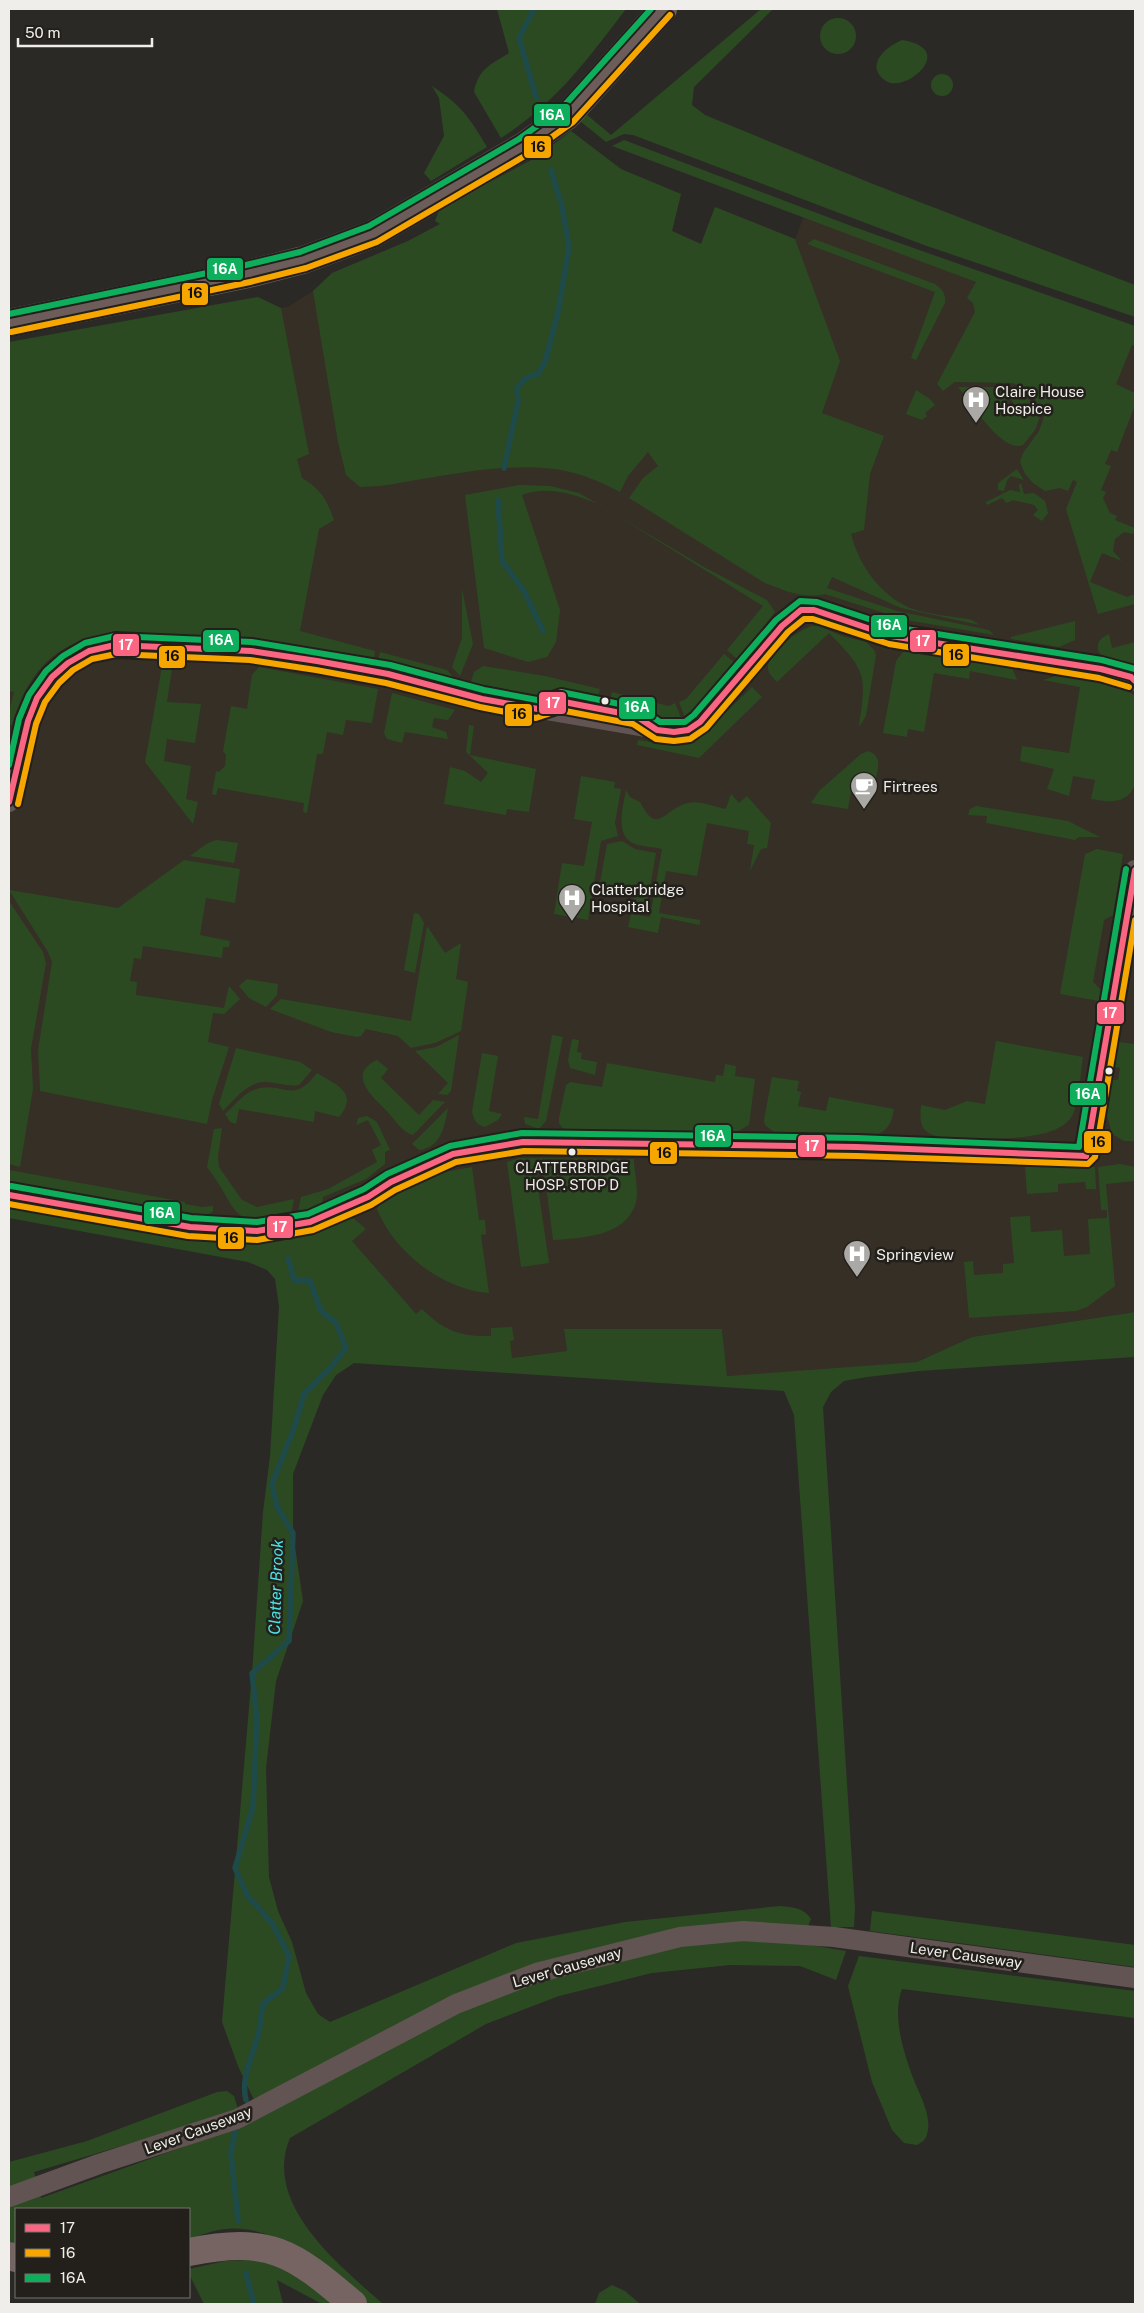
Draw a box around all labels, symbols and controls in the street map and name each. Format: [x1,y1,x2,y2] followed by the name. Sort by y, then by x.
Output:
[18,15,151,47] scale bar
[25,24,60,41] text: 50 m
[533,103,571,127] line badge: 16A
[539,107,565,123] text: 16A
[523,135,552,159] line badge: 16
[530,139,546,155] text: 16
[206,257,244,281] line badge: 16A
[212,261,238,277] text: 16A
[181,282,209,306] line badge: 16
[187,285,203,301] text: 16
[995,383,1084,417] place label: Claire House Hospice
[961,385,991,424] hospital icon: Claire House Hospice
[870,614,908,638] line badge: 16A
[876,617,902,633] text: 16A
[202,629,240,653] line badge: 16A
[909,629,937,653] line badge: 17
[208,632,234,648] text: 16A
[112,633,140,657] line badge: 17
[916,633,931,649] text: 17
[119,637,134,653] text: 17
[942,643,970,667] line badge: 16
[158,645,186,669] line badge: 16
[948,647,964,663] text: 16
[164,648,180,664] text: 16
[538,691,567,715] line badge: 17
[546,695,561,711] text: 17
[600,696,610,706] unlabelled marker
[618,696,656,720] line badge: 16A
[624,699,650,715] text: 16A
[504,703,533,727] line badge: 16
[511,706,527,722] text: 16
[849,771,879,810] cafe icon: Firtrees
[883,778,937,795] place label: Firtrees
[591,881,684,915] place label: Clatterbridge Hospital
[557,883,587,922] hospital icon: Clatterbridge Hospital
[1096,1001,1125,1025] line badge: 17
[1103,1005,1118,1021] text: 17
[1104,1066,1114,1076] unlabelled marker
[1069,1082,1107,1106] line badge: 16A
[1075,1086,1101,1102] text: 16A
[694,1124,732,1148] line badge: 16A
[700,1128,726,1144] text: 16A
[1083,1130,1112,1154] line badge: 16
[797,1134,826,1158] line badge: 17
[1090,1134,1106,1150] text: 16
[805,1138,820,1154] text: 17
[649,1141,678,1165] line badge: 16
[656,1145,672,1161] text: 16
[567,1147,577,1157] marker: CLATTERBRIDGE HOSP. STOP D
[515,1160,629,1193] place label: CLATTERBRIDGE HOSP. STOP D
[143,1201,181,1225] line badge: 16A
[149,1205,175,1221] text: 16A
[266,1215,294,1239] line badge: 17
[273,1219,288,1235] text: 17
[217,1226,245,1250] line badge: 16
[223,1230,239,1246] text: 16
[842,1239,872,1278] hospital icon: Springview
[876,1246,954,1263] place label: Springview
[265,1539,287,1635] water label: Clatter Brook
[909,1939,1023,1971] street label: Lever Causeway
[510,1943,624,1991] street label: Lever Causeway
[142,2103,254,2157] street label: Lever Causeway
[15,2208,190,2298] legend
[60,2219,75,2236] text: 17
[60,2244,75,2261] text: 16
[60,2269,86,2286] text: 16A

